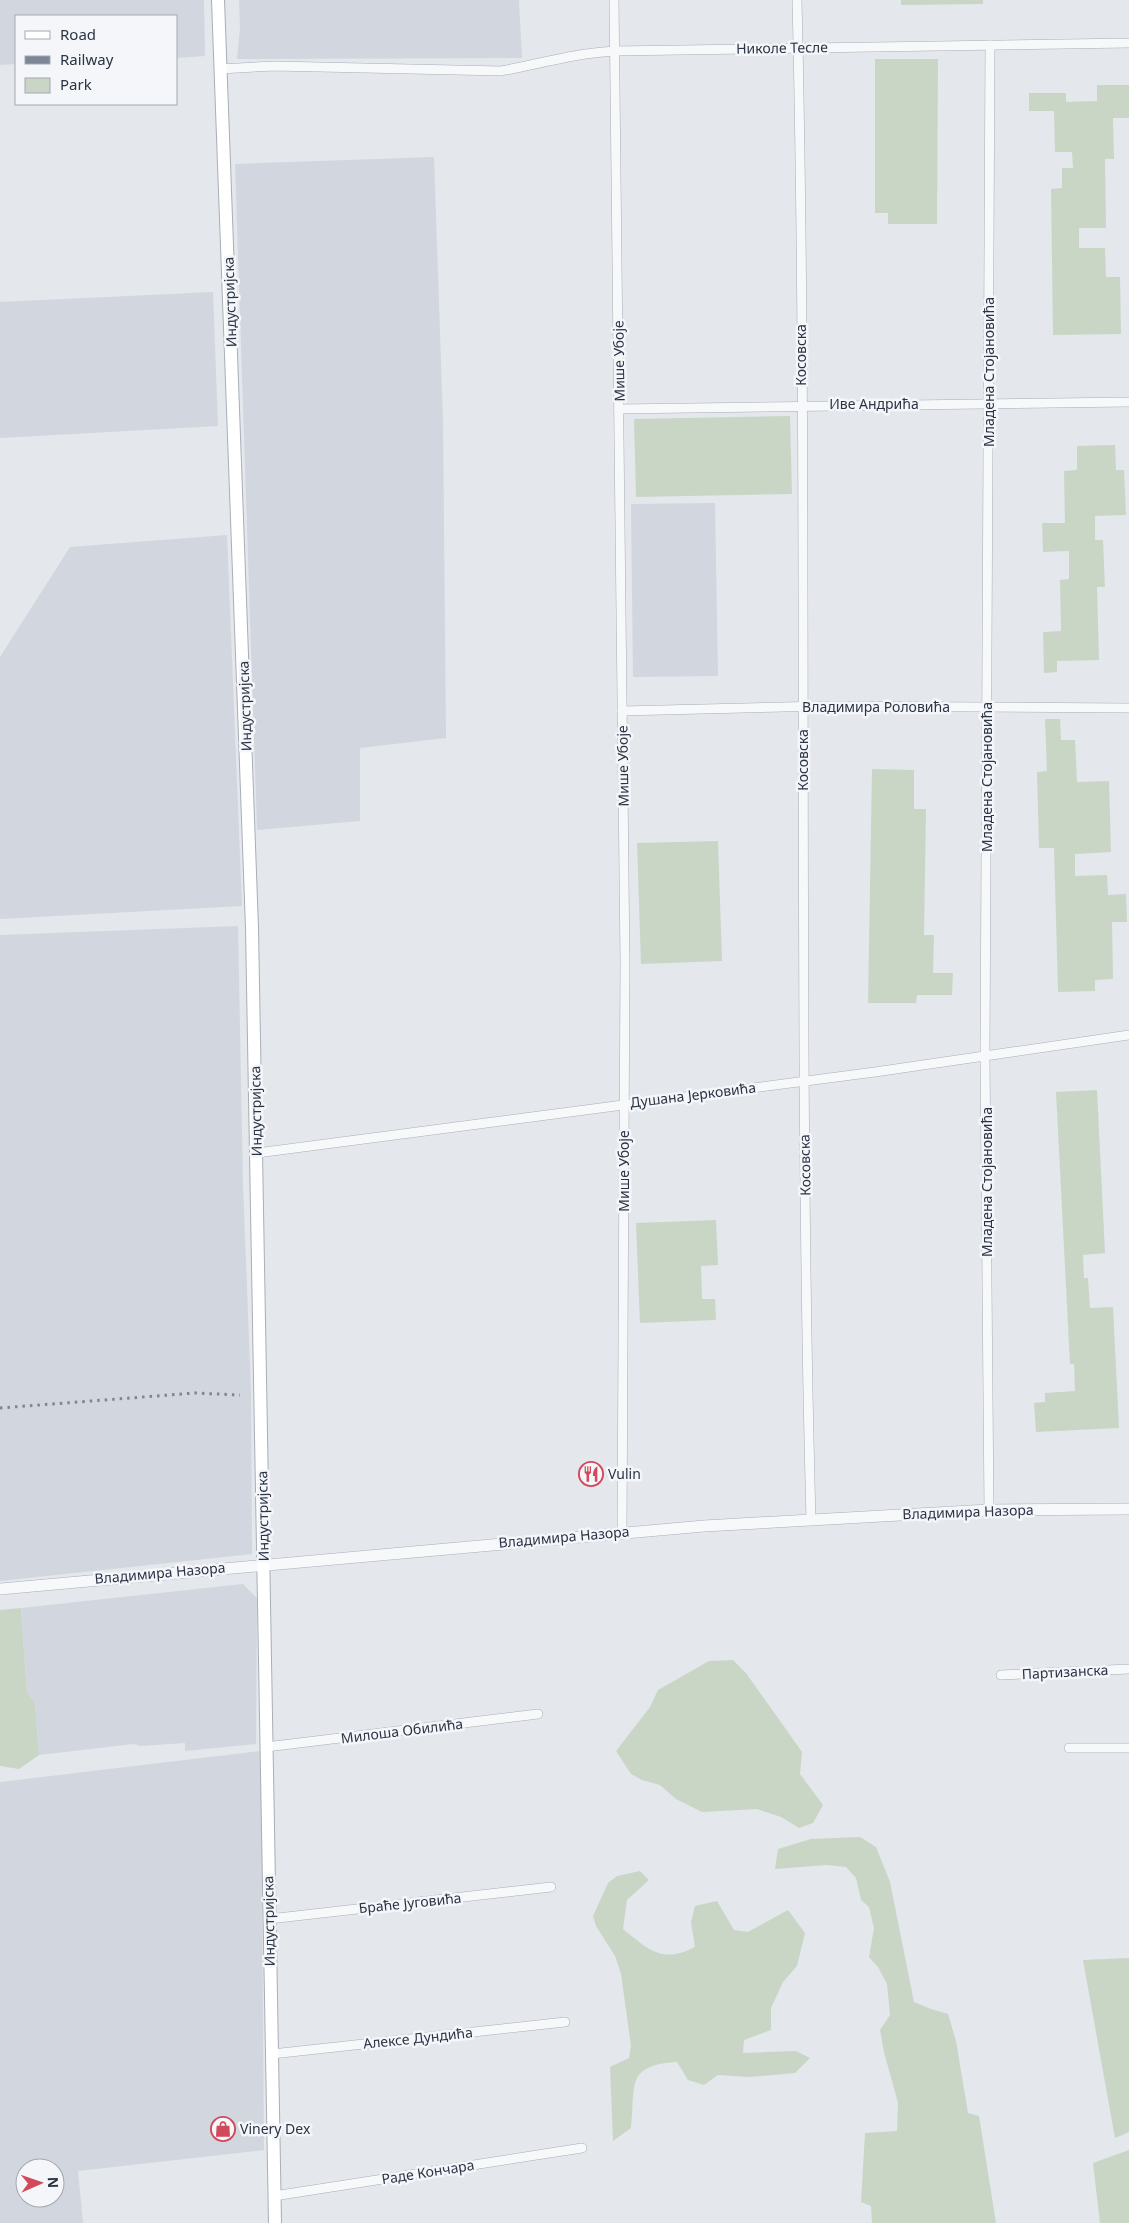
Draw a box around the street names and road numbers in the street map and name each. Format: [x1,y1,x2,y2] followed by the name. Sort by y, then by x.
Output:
[736,37,828,58] street label: Николе Тесле
[218,256,241,348] street label: Индустријска
[979,297,998,447] street label: Младена Стојановића
[608,320,629,402] street label: Мише Убоје
[791,324,810,386] street label: Косовска
[829,394,919,413] street label: Иве Андрића
[233,660,256,752] street label: Индустријска
[802,697,950,716] street label: Владимира Роловића
[977,702,996,852] street label: Младена Стојановића
[612,725,633,807] street label: Мише Убоје
[793,729,812,791] street label: Косовска
[245,1066,266,1156] street label: Индустријска
[629,1077,757,1112] street label: Душана Јерковића
[977,1107,996,1257] street label: Младена Стојановића
[614,1130,633,1212] street label: Мише Убоје
[794,1134,815,1196] street label: Косовска
[252,1471,273,1561] street label: Индустријска
[902,1500,1034,1523] street label: Владимира Назора
[498,1521,630,1552] street label: Владимира Назора
[94,1557,226,1588] street label: Владимира Назора
[1021,1660,1109,1683] street label: Партизанска
[340,1714,464,1747] street label: Милоша Обилића
[258,1876,279,1966] street label: Индустријска
[358,1888,462,1917] street label: Браће Југовића
[362,2022,474,2053] street label: Алексе Дундића
[380,2155,476,2188] street label: Раде Кончара

